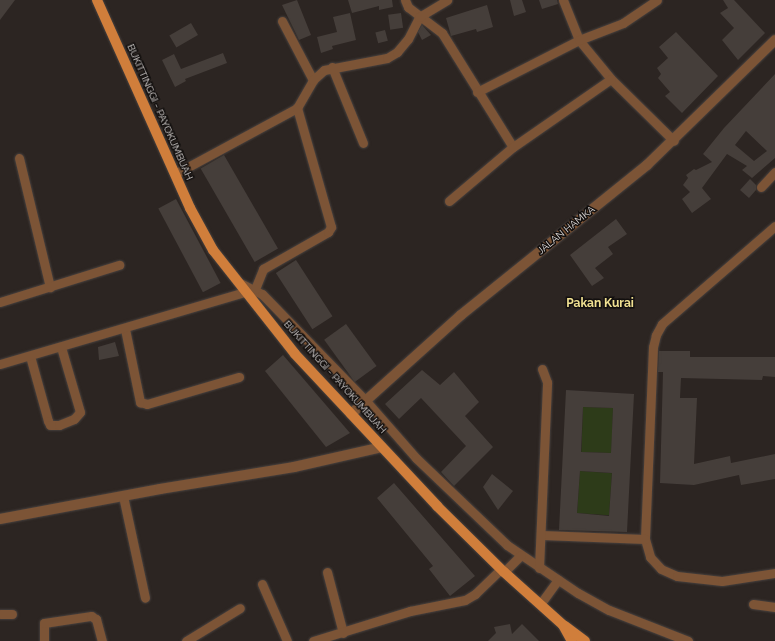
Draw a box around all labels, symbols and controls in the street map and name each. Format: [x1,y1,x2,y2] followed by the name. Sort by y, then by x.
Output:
[124,42,196,182] street label: BUKITTINGGI - PAYOKUMBUAH
[535,203,597,257] street label: JALAN HAMKA
[566,297,634,311] district label: Pakan Kurai
[281,318,389,436] street label: BUKITTINGGI - PAYOKUMBUAH

